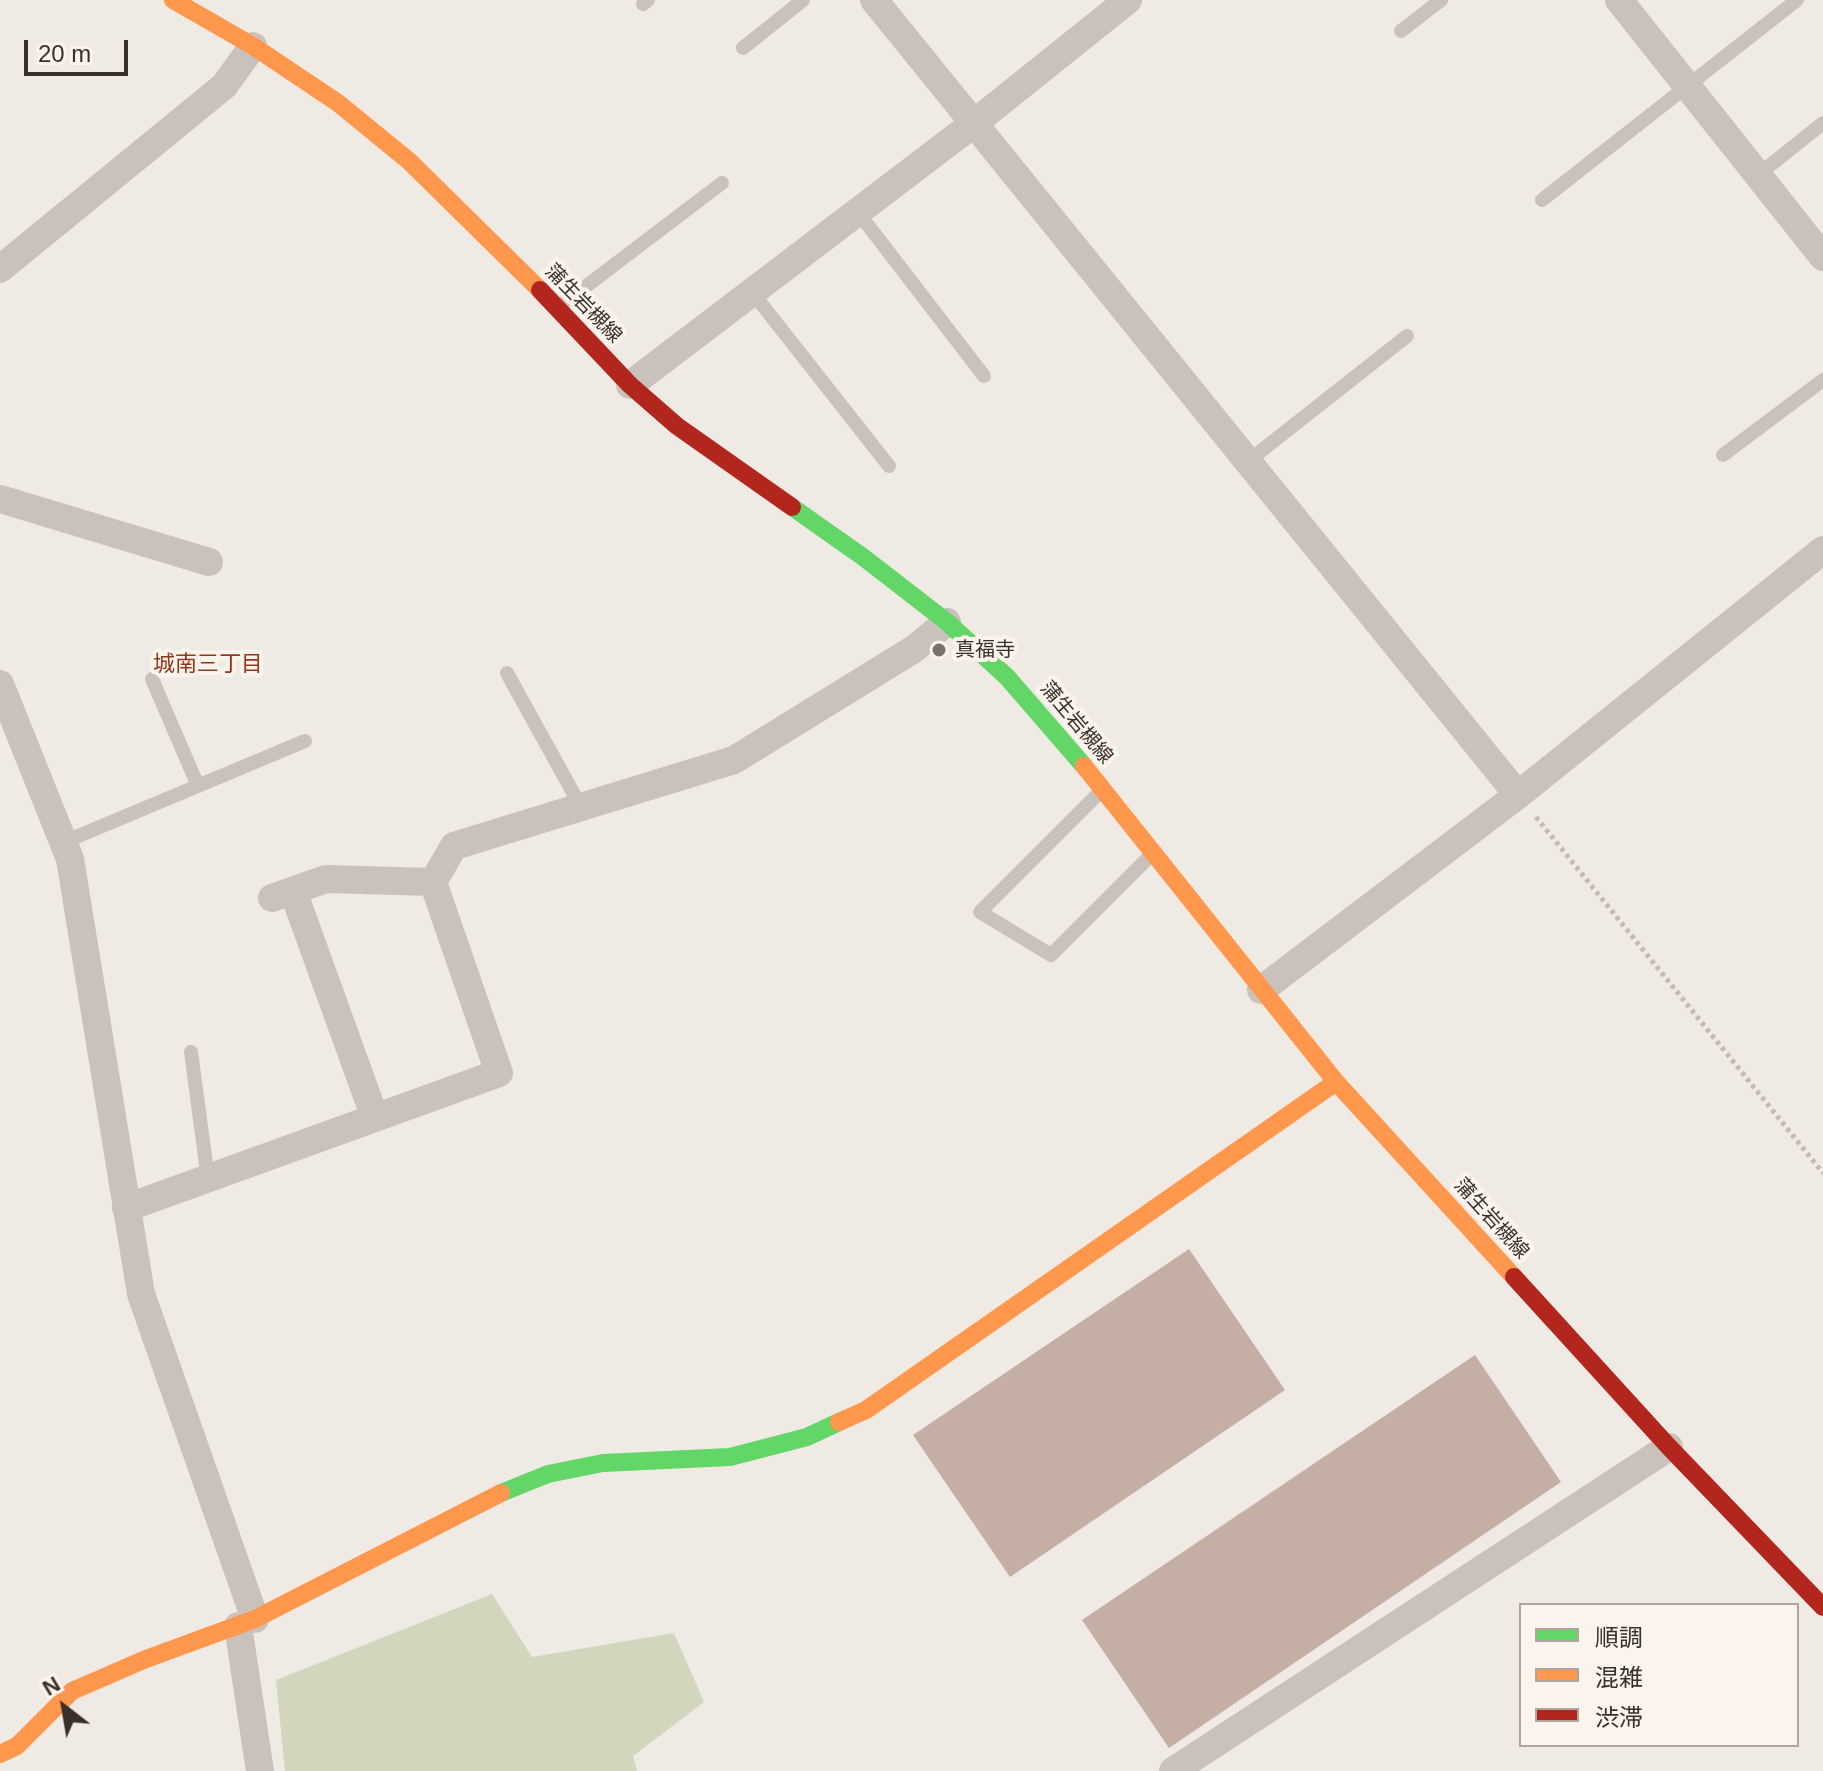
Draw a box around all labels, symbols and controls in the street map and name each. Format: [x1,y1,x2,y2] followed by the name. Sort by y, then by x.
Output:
[28,24,132,74] scale bar
[38,40,91,67] text: 20 m
[540,260,626,348] street label: 蒲生岩槻線
[955,638,1015,662] place label: 真福寺
[930,641,948,659] marker: 真福寺
[153,652,263,678] district label: 城南三丁目
[1035,677,1117,769] street label: 蒲生岩槻線
[1449,1174,1533,1264] street label: 蒲生岩槻線
[1519,1603,1799,1747] legend
[1595,1624,1643,1651] text: 順調
[1595,1664,1643,1691] text: 混雑
[24,1667,104,1747] north arrow
[38,1671,65,1701] text: N
[1595,1704,1643,1731] text: 渋滞

